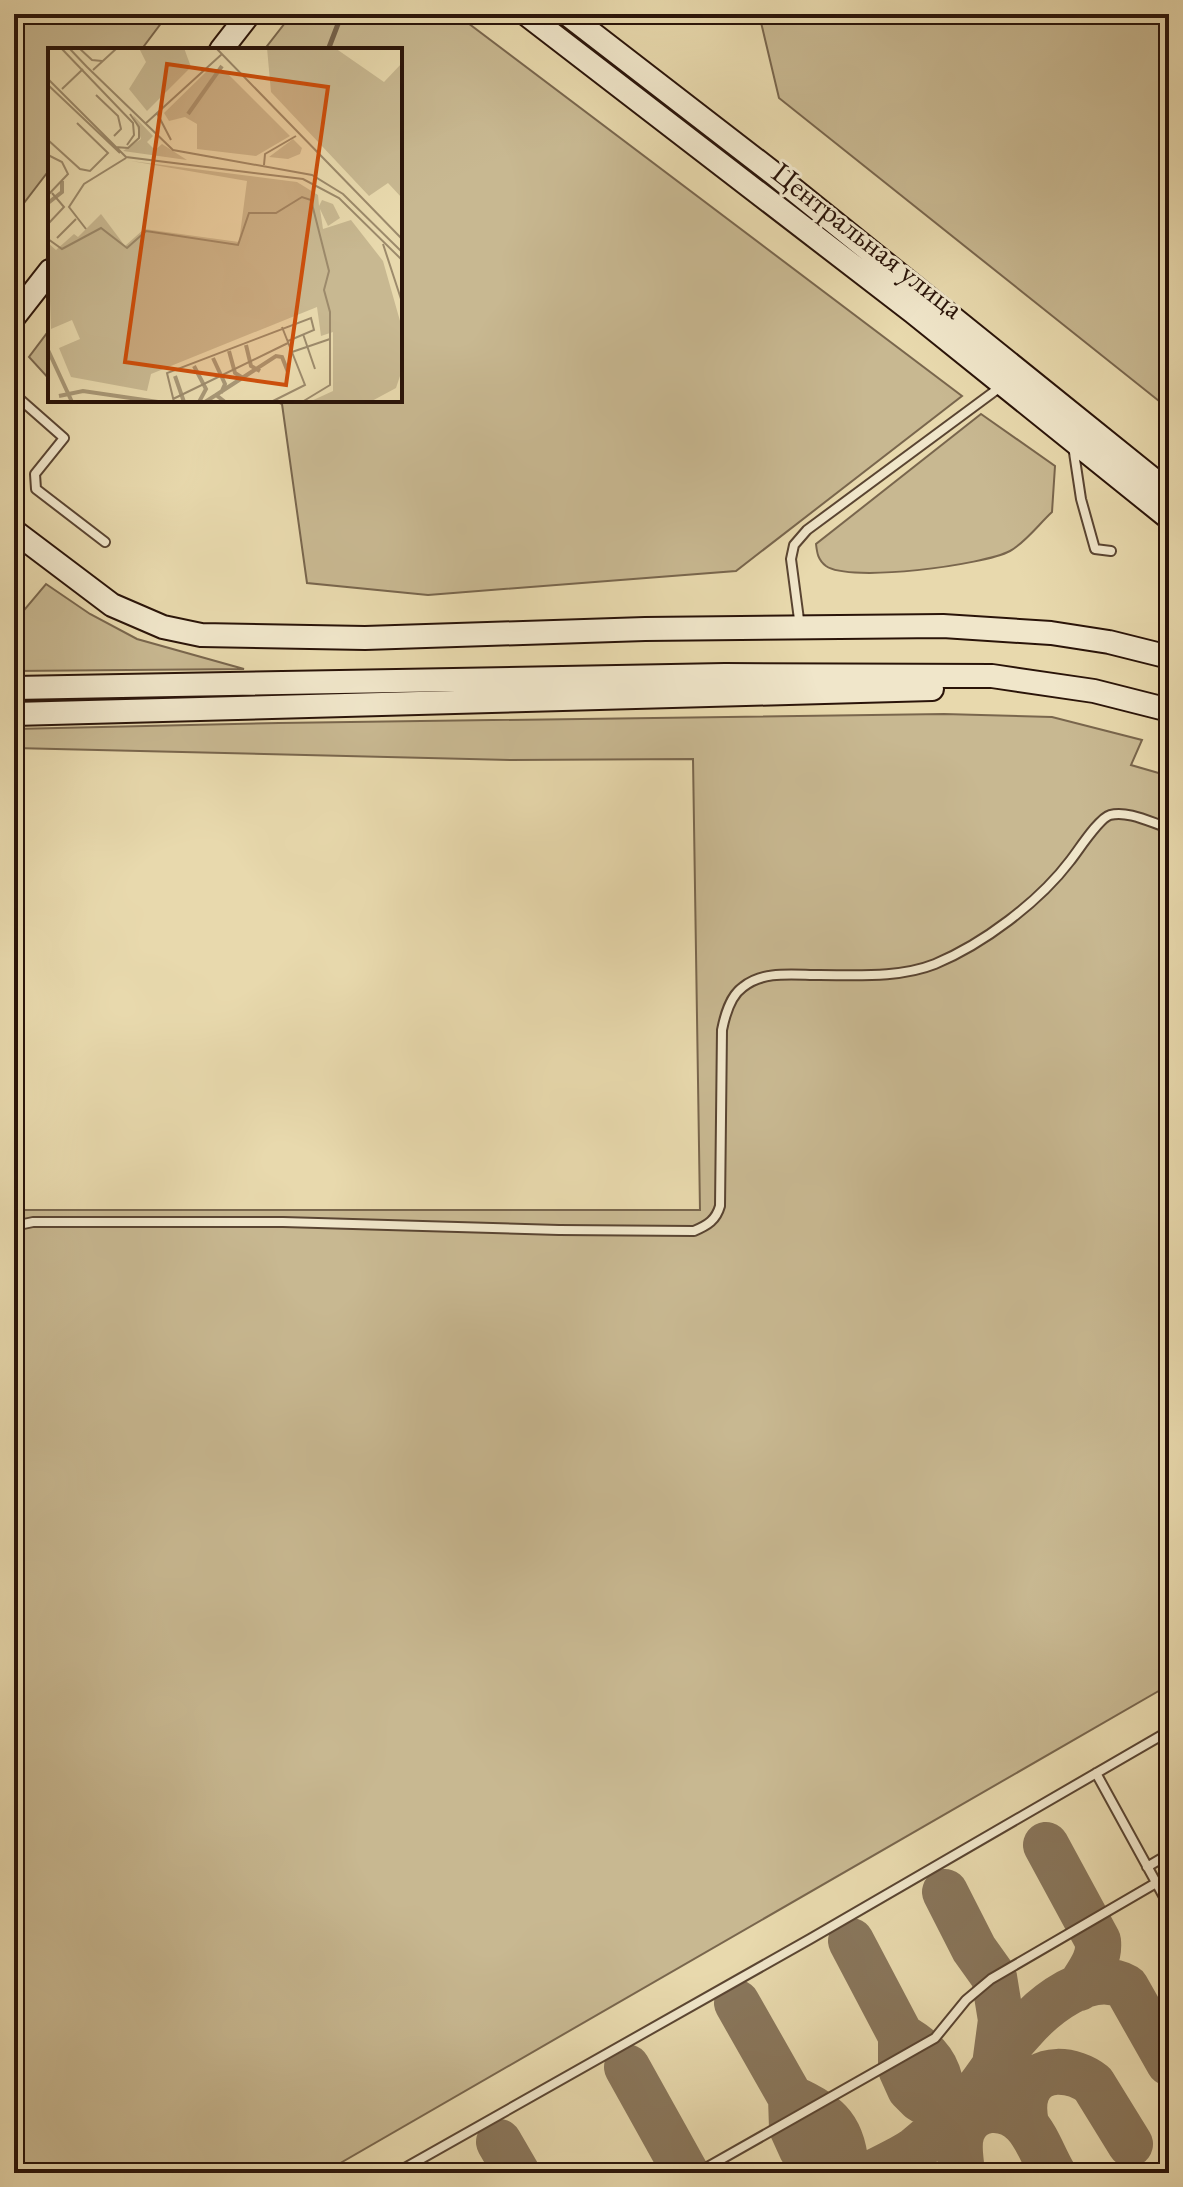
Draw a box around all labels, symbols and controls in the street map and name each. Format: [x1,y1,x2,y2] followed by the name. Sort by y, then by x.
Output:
[48,48,402,402] inset map
[764,153,972,327] street label: Центральная улица

